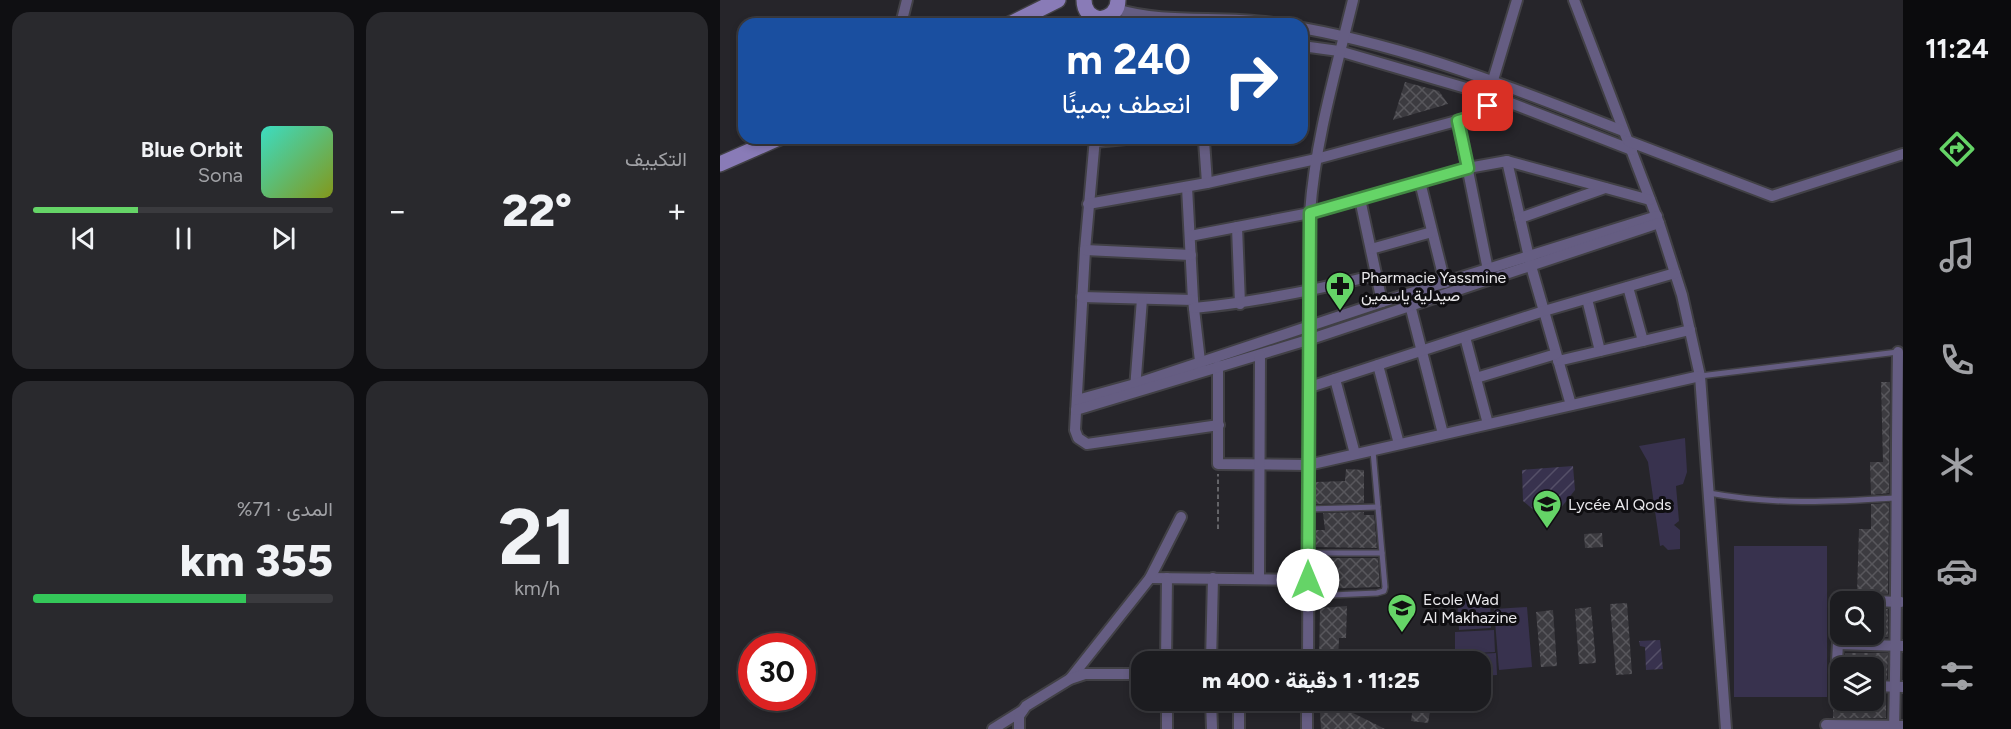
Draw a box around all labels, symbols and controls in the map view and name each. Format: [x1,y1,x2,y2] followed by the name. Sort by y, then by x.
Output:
[1925,32,1989,65] text: 11:24
[1066,34,1191,85] text: 240 m
[1212,42,1290,120] icon: right
[1462,80,1513,131] pin
[1062,87,1191,120] text: انعطف يمينًا
[1471,89,1504,122] icon: arrive
[1936,128,1978,170] icon: directions
[141,136,243,163] text: Blue Orbit
[625,147,687,171] text: التكييف
[198,163,243,187] text: Sona
[502,183,572,237] text: 22°
[387,191,408,230] text: −
[666,191,687,230] text: +
[67,222,100,255] icon: previous
[167,222,200,255] icon: pause
[267,222,300,255] icon: next
[1936,234,1978,276] icon: music
[1361,268,1507,306] place label: Pharmacie Yassmine صيدلية ياسمين
[1324,270,1356,312] pharmacy icon: Pharmacie Yassmine صيدلية ياسمين
[1936,339,1978,381] icon: phone
[1936,444,1978,486] icon: climate
[1531,488,1563,530] school or university icon: Lycée Al Qods
[498,490,576,584] text: 21
[1568,495,1671,514] place label: Lycée Al Qods
[237,497,333,521] text: المدى · 71%
[180,533,333,587] text: 355 km
[1276,548,1340,612] position arrow
[1936,550,1978,592] icon: car
[514,576,560,600] text: km/h
[1423,590,1517,627] place label: Ecole Wad Al Makhazine
[1830,591,1884,711] map controls
[1830,591,1884,645] button: search
[1386,592,1418,634] school or university icon: Ecole Wad Al Makhazine
[738,633,816,711] speed limit sign: 30
[1936,655,1978,697] icon: filters
[1830,657,1884,711] button: layers
[1202,667,1420,694] text: 11:25 · 1 دقيقة · 400 m

